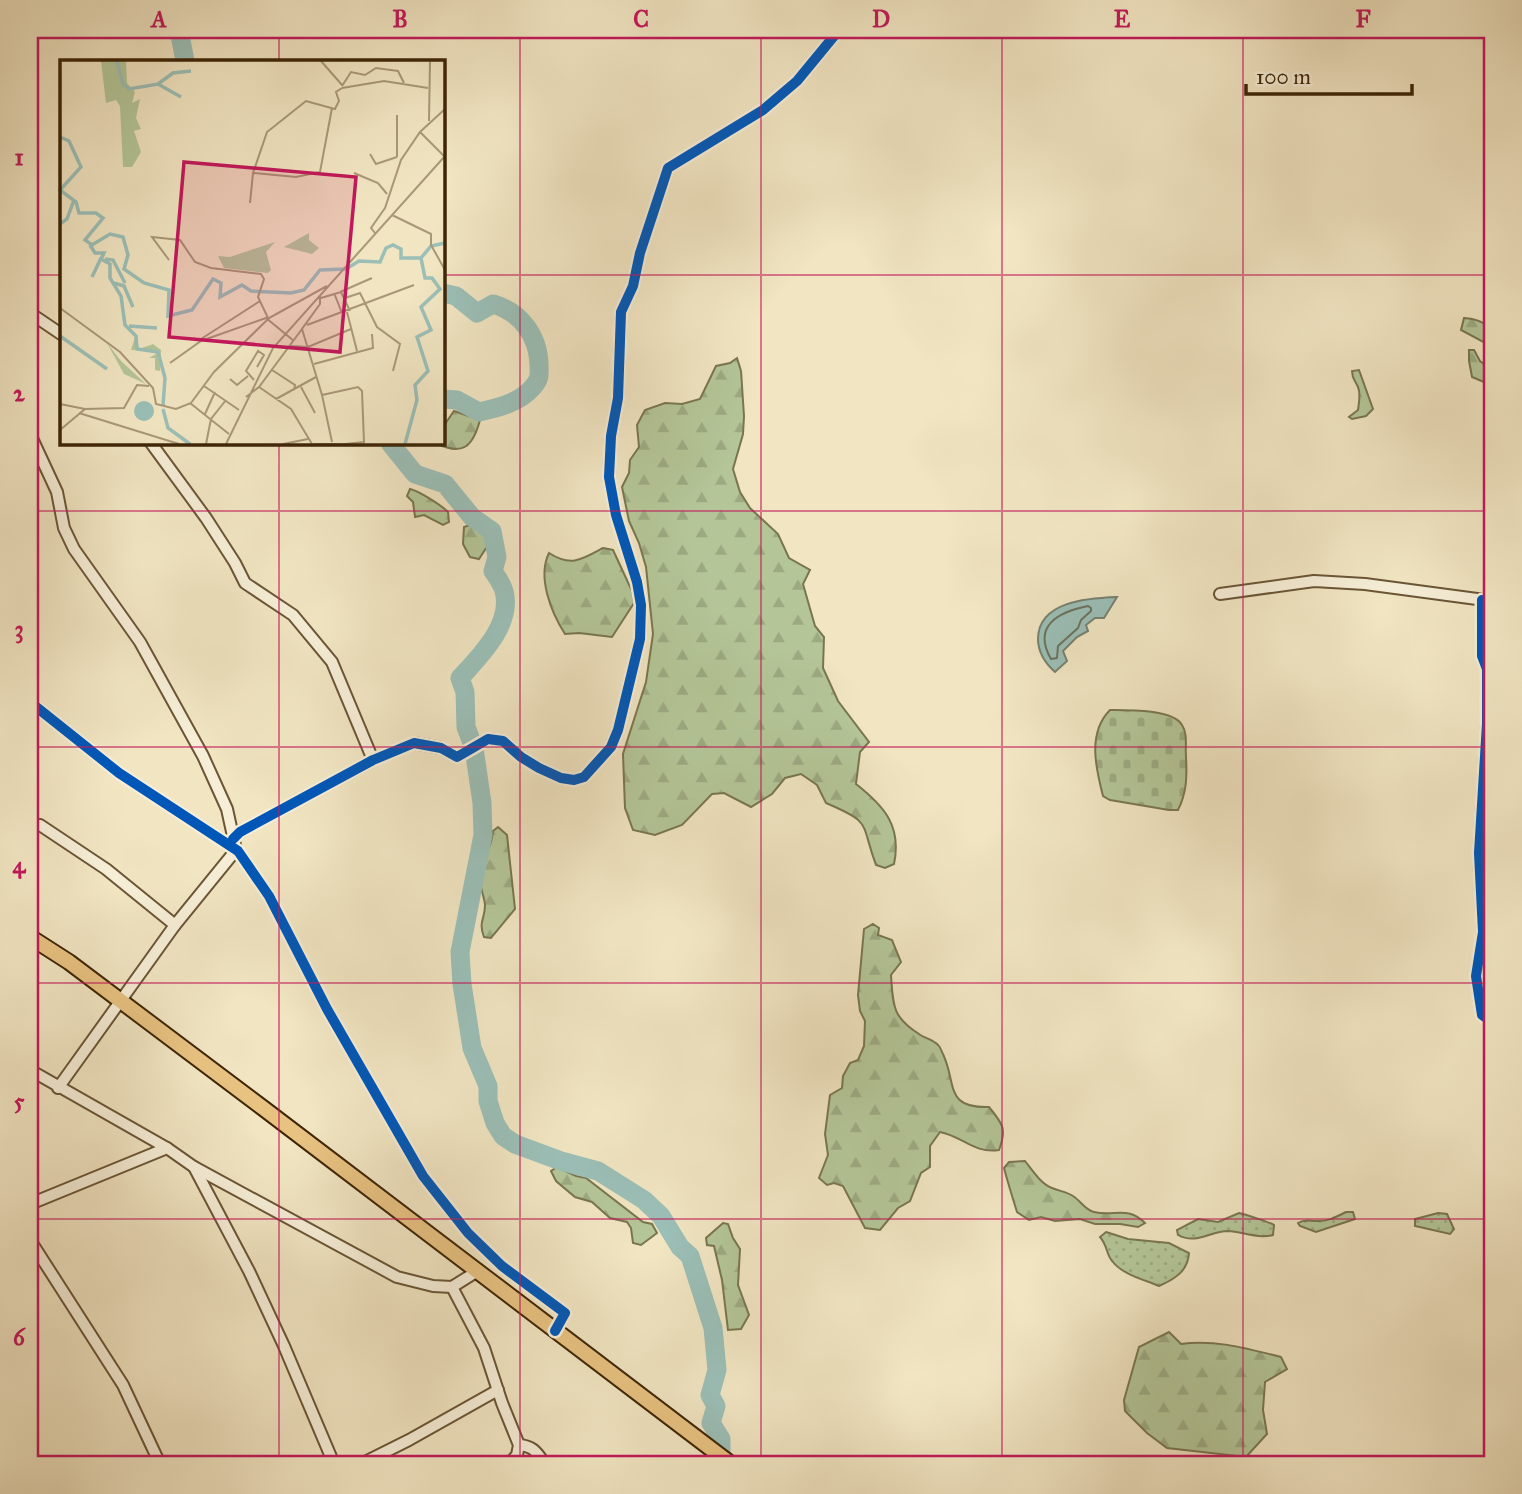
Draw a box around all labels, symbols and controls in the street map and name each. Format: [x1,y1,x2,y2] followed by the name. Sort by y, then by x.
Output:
[149,5,167,33] text: A
[392,5,408,33] text: B
[633,5,649,33] text: C
[872,5,890,33] text: D
[1114,5,1131,33] text: E
[1355,5,1371,33] text: F
[1246,52,1412,96] scale bar
[60,60,444,444] inset map
[1256,64,1311,90] text: 100 m
[14,143,24,171] text: 1
[13,379,25,407] text: 2
[14,615,24,644] text: 3
[13,851,27,879] text: 4
[14,1087,25,1115] text: 5
[13,1323,26,1351] text: 6

